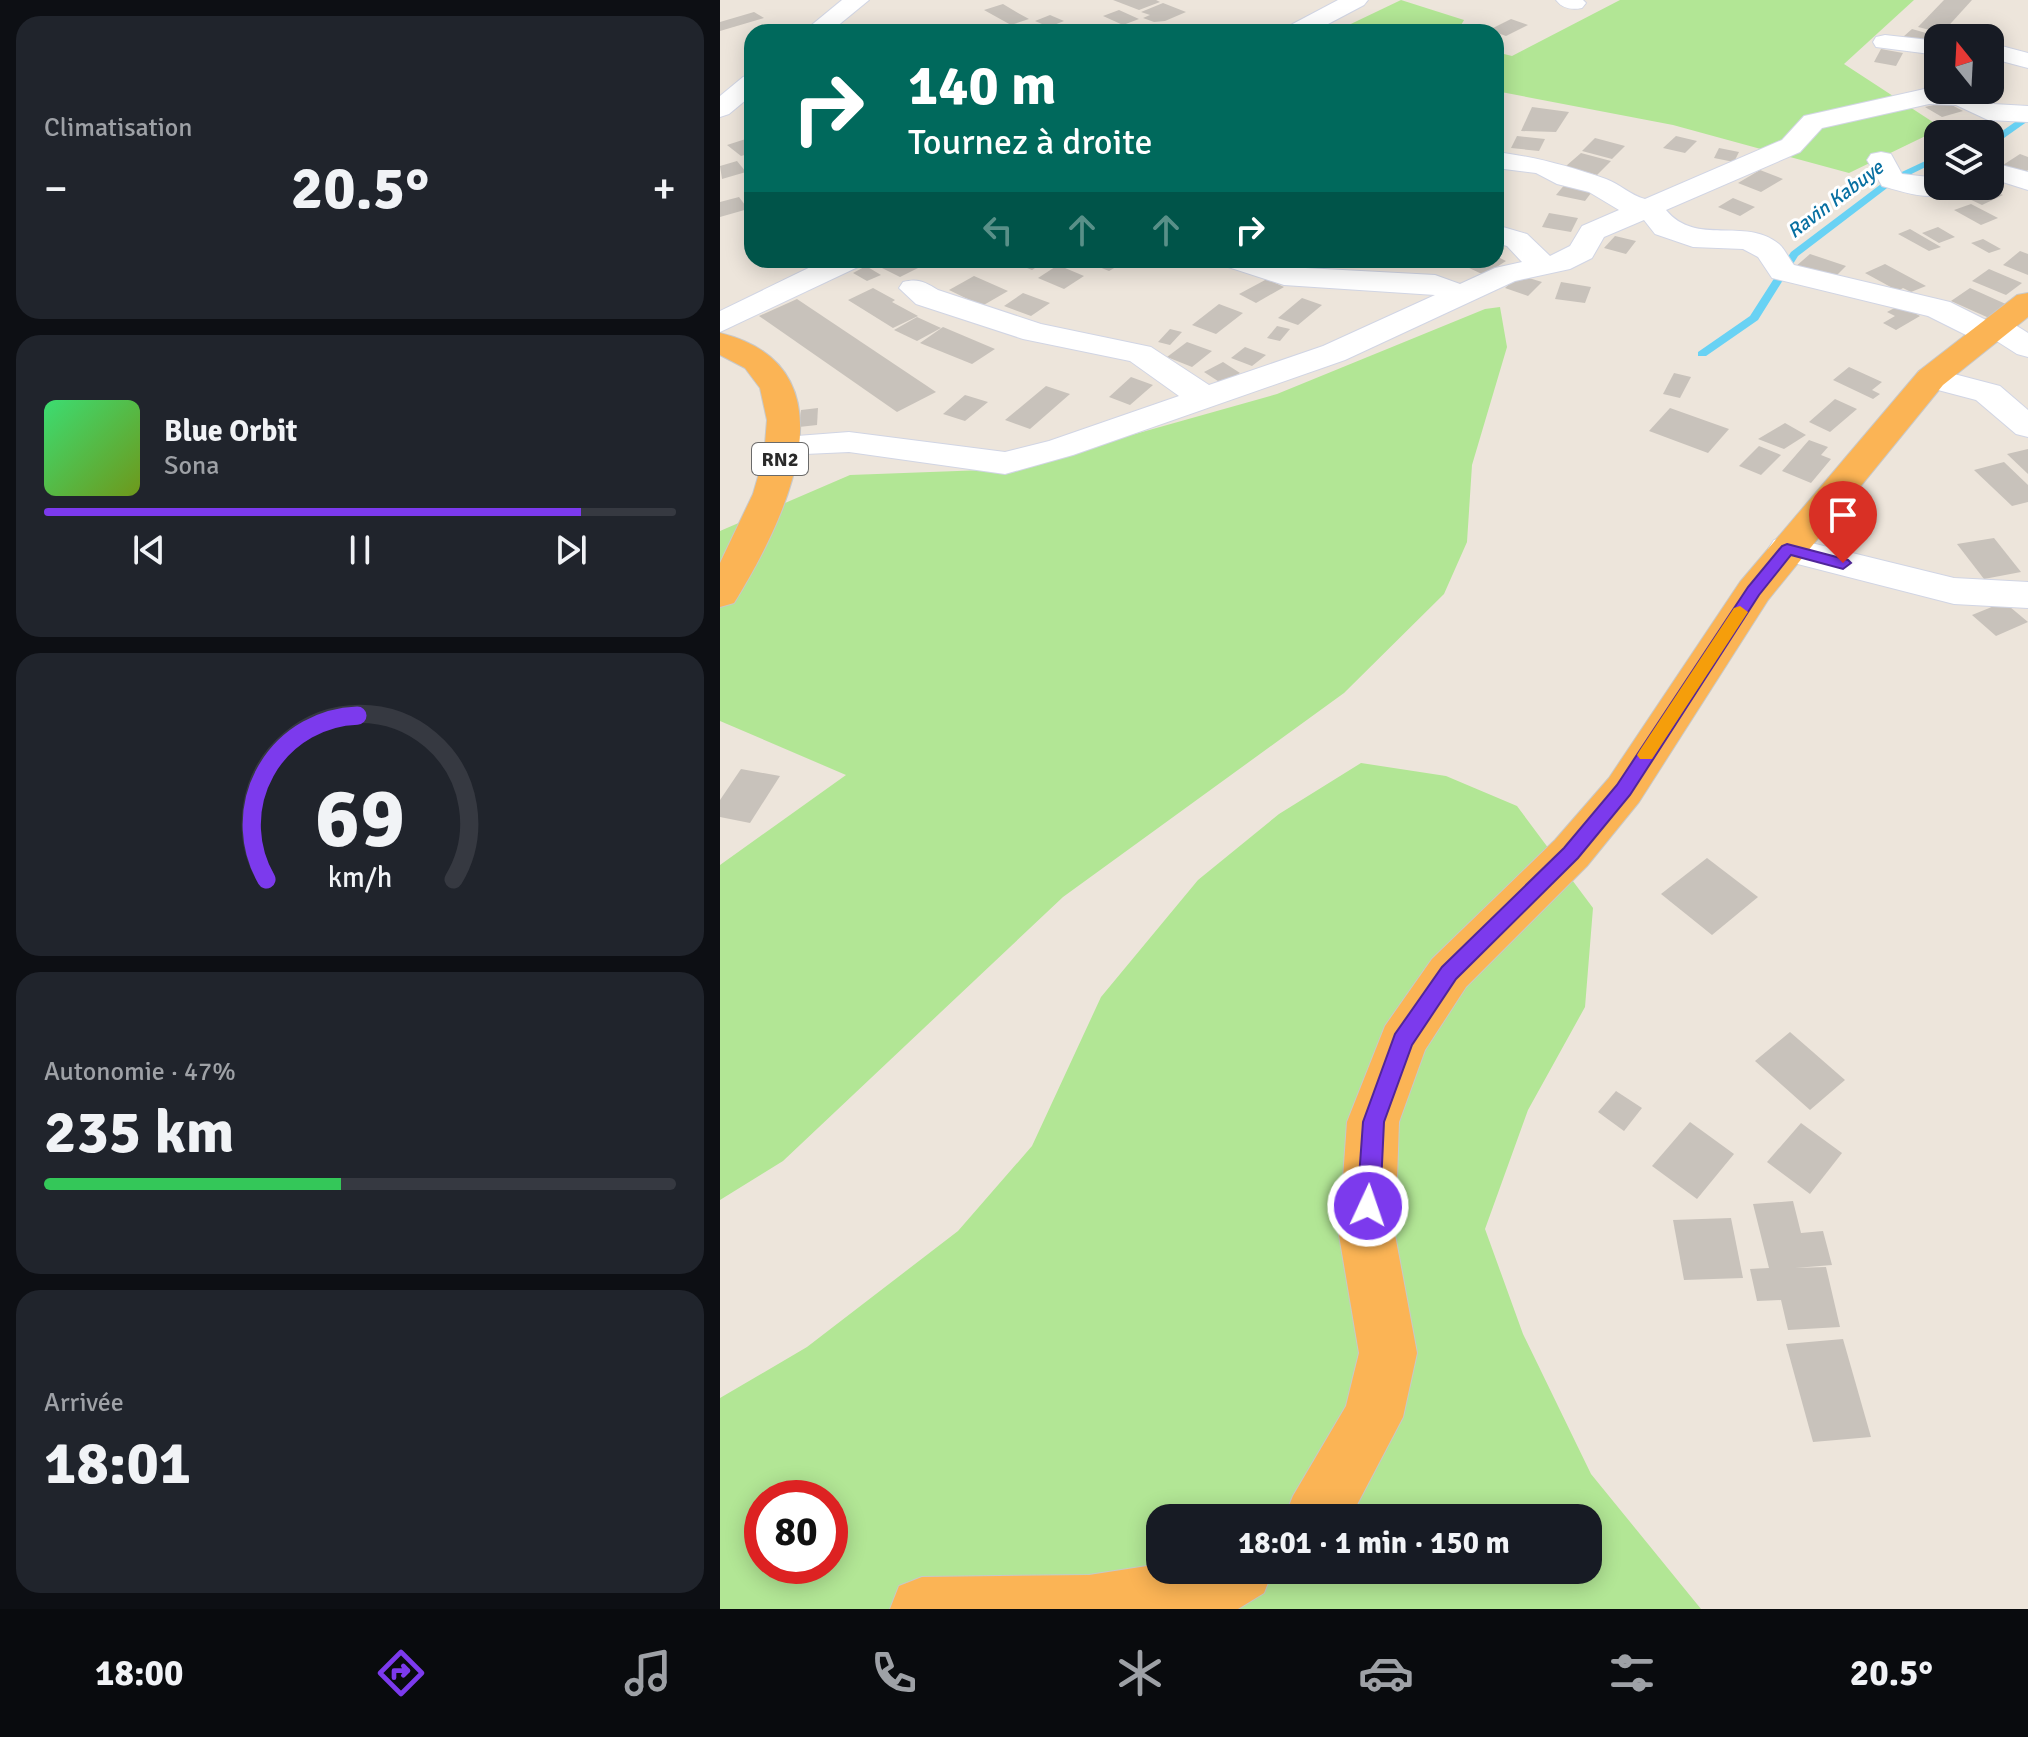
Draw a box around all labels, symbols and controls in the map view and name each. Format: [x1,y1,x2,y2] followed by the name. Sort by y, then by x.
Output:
[1924,24,2004,104] north arrow
[1924,24,2004,200] map controls
[908,51,1056,120] text: 140 m
[776,56,880,160] icon: right
[44,112,193,144] text: Climatisation
[908,120,1152,165] text: Tournez à droite
[1924,120,2004,200] button: layers
[291,152,429,226] text: 20.5°
[1782,155,1889,244] water label: Ravin Kabuye
[44,162,68,216] text: −
[652,162,676,216] text: +
[976,208,1020,252] icon: left
[1060,208,1104,252] icon: ahead
[1144,208,1188,252] icon: ahead
[1228,208,1272,252] icon: right
[164,413,297,450] text: Blue Orbit
[752,443,808,475] road number: RN2
[164,450,219,482] text: Sona
[1809,481,1877,563] pin
[1821,493,1865,537] icon: arrive
[127,528,171,572] icon: previous
[338,528,382,572] icon: pause
[549,528,593,572] icon: next
[315,768,405,870] text: 69
[328,861,392,896] text: km/h
[44,1056,236,1088] text: Autonomie · 47%
[44,1096,234,1170] text: 235 km
[1326,1164,1410,1248] position arrow
[44,1387,124,1419] text: Arrivée
[44,1427,191,1501] text: 18:01
[744,1480,848,1584] speed limit sign: 80
[1238,1525,1510,1562] text: 18:01 · 1 min · 150 m
[373,1645,429,1701] icon: directions
[620,1645,676,1701] icon: music
[866,1645,922,1701] icon: phone
[1112,1645,1168,1701] icon: climate
[1358,1645,1414,1701] icon: car
[1604,1645,1660,1701] icon: filters
[95,1651,183,1696] text: 18:00
[1850,1651,1933,1696] text: 20.5°

